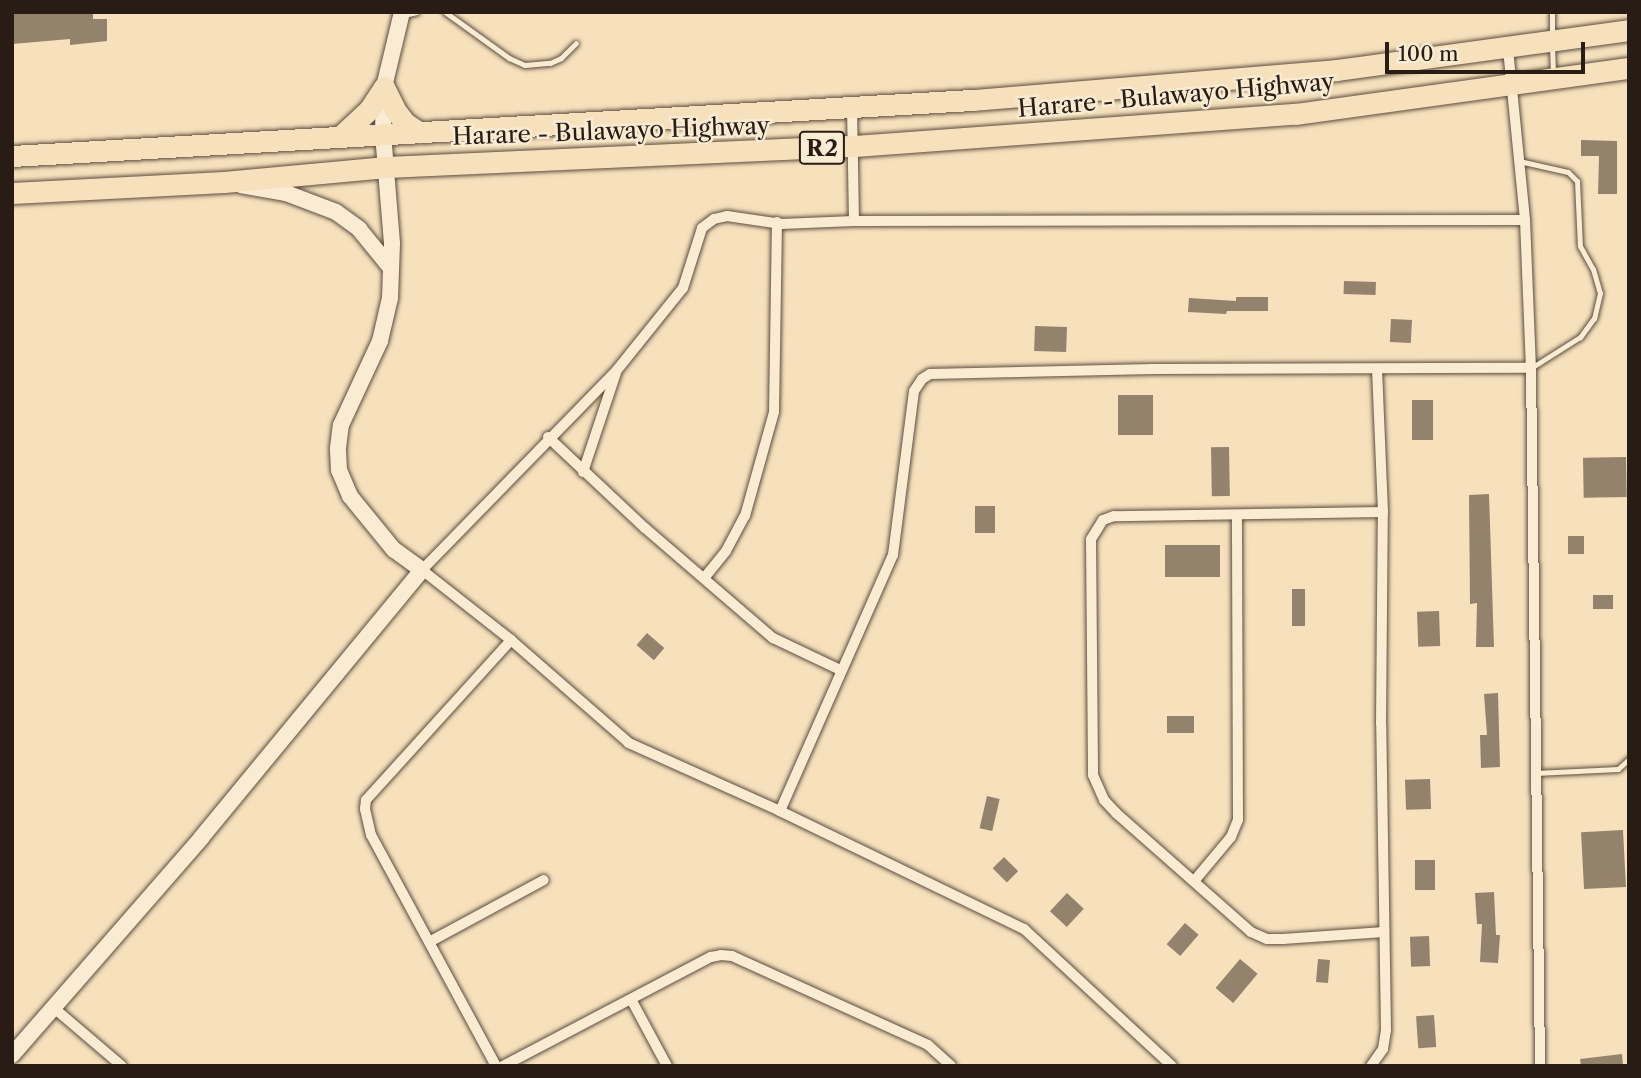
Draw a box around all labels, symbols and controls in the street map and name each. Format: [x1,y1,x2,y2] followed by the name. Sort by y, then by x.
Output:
[1389,28,1588,72] scale bar
[1398,41,1459,66] text: 100 m
[1016,67,1336,123] street label: Harare - Bulawayo Highway
[452,111,770,151] street label: Harare - Bulawayo Highway
[798,128,846,168] road number: R2

